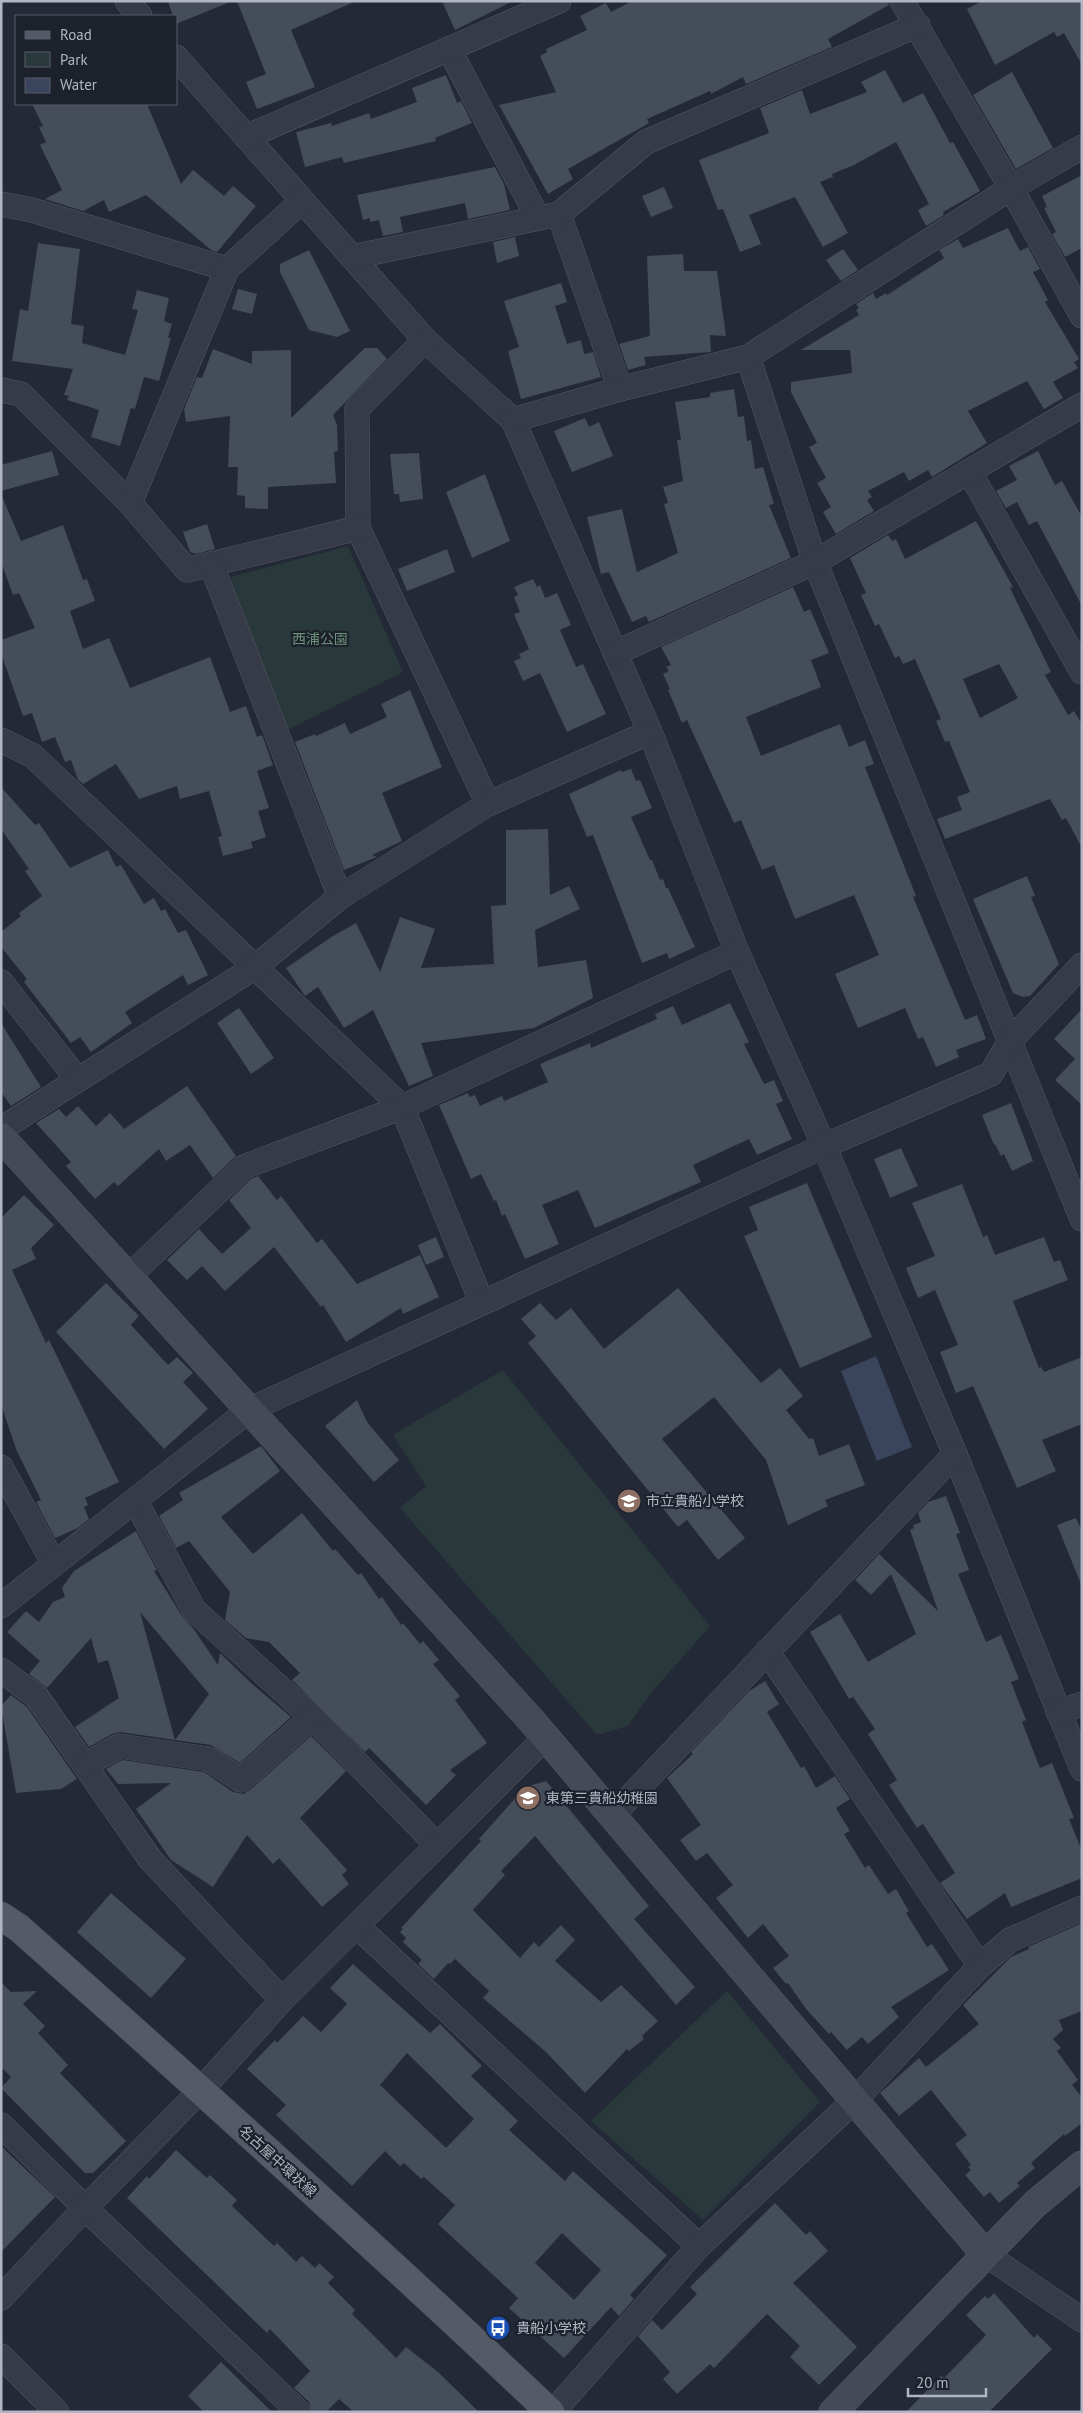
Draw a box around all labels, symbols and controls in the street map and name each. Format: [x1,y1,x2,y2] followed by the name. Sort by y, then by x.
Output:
[15,15,178,105] legend
[60,25,92,44] text: Road
[60,50,88,69] text: Park
[60,75,97,94] text: Water
[292,630,348,648] park label: 西浦公園
[616,1488,642,1514] school or university icon: 市立貴船小学校
[646,1492,744,1510] place label: 市立貴船小学校
[515,1785,541,1811] school or university icon: 東第三貴船幼稚園
[546,1789,658,1807] place label: 東第三貴船幼稚園
[236,2122,320,2200] street label: 名古屋中環状線
[485,2315,511,2341] bus stop icon: 貴船小学校
[516,2319,586,2337] place label: 貴船小学校
[908,2366,986,2398] scale bar
[916,2373,949,2392] text: 20 m

